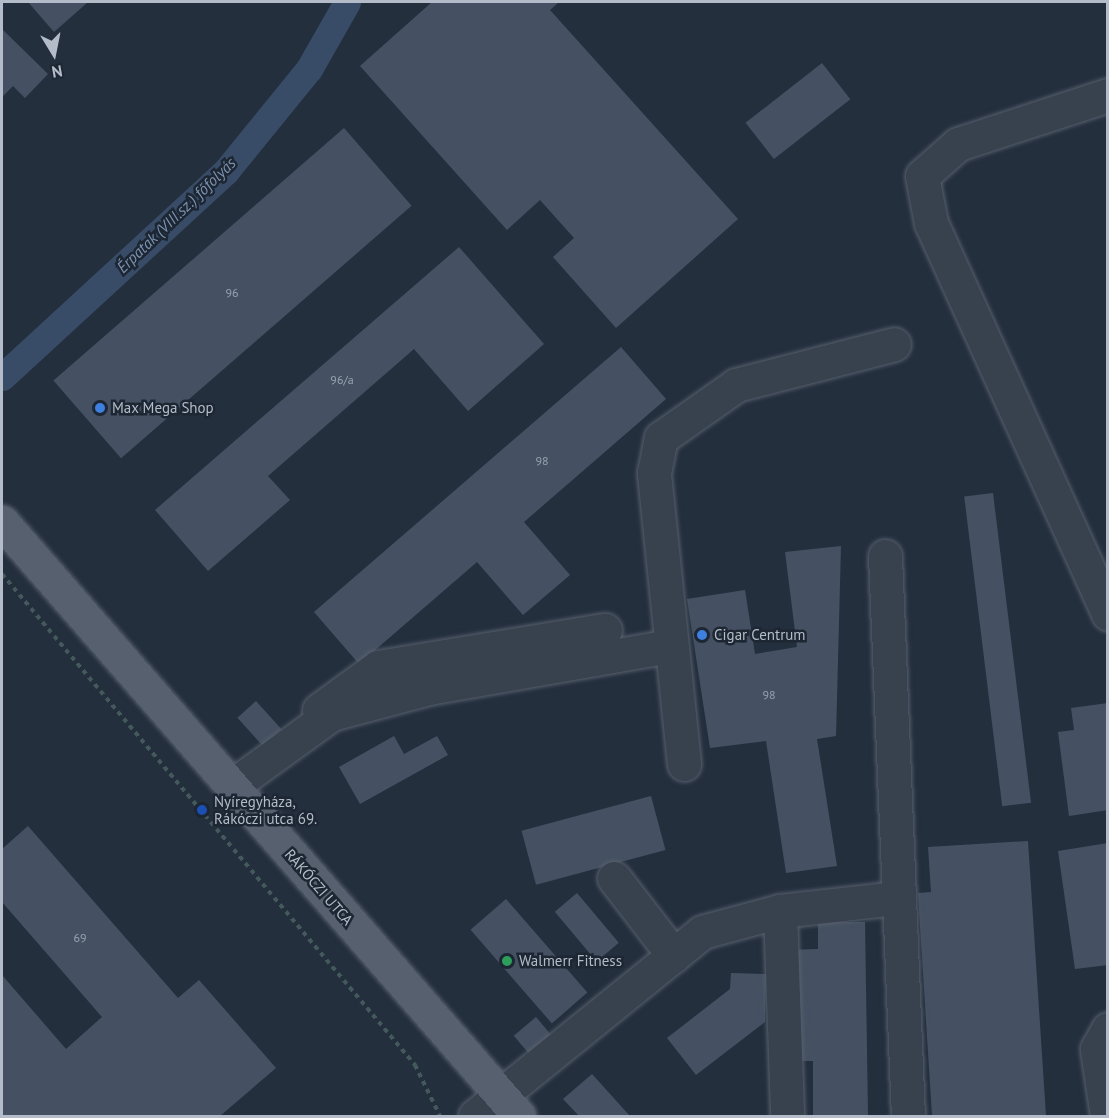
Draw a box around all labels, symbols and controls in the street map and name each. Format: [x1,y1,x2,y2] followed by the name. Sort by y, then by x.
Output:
[24,24,84,84] north arrow
[50,61,64,82] text: N
[112,153,240,277] water label: Érpatak (VIII.sz.) főfolyás
[225,286,239,300] house number: 96
[330,373,354,387] house number: 96/a
[112,399,214,417] place label: Max Mega Shop
[93,401,107,415] marker: Max Mega Shop
[535,454,549,468] house number: 98
[714,626,805,644] place label: Cigar Centrum
[695,628,709,642] marker: Cigar Centrum
[762,688,776,702] house number: 98
[214,792,317,827] place label: Nyíregyháza, Rákóczi utca 69.
[195,803,209,817] marker: Nyíregyháza, Rákóczi utca 69.
[281,845,357,929] street label: RÁKÓCZI UTCA
[73,931,87,945] house number: 69
[519,952,622,970] place label: Walmerr Fitness
[500,954,514,968] marker: Walmerr Fitness

